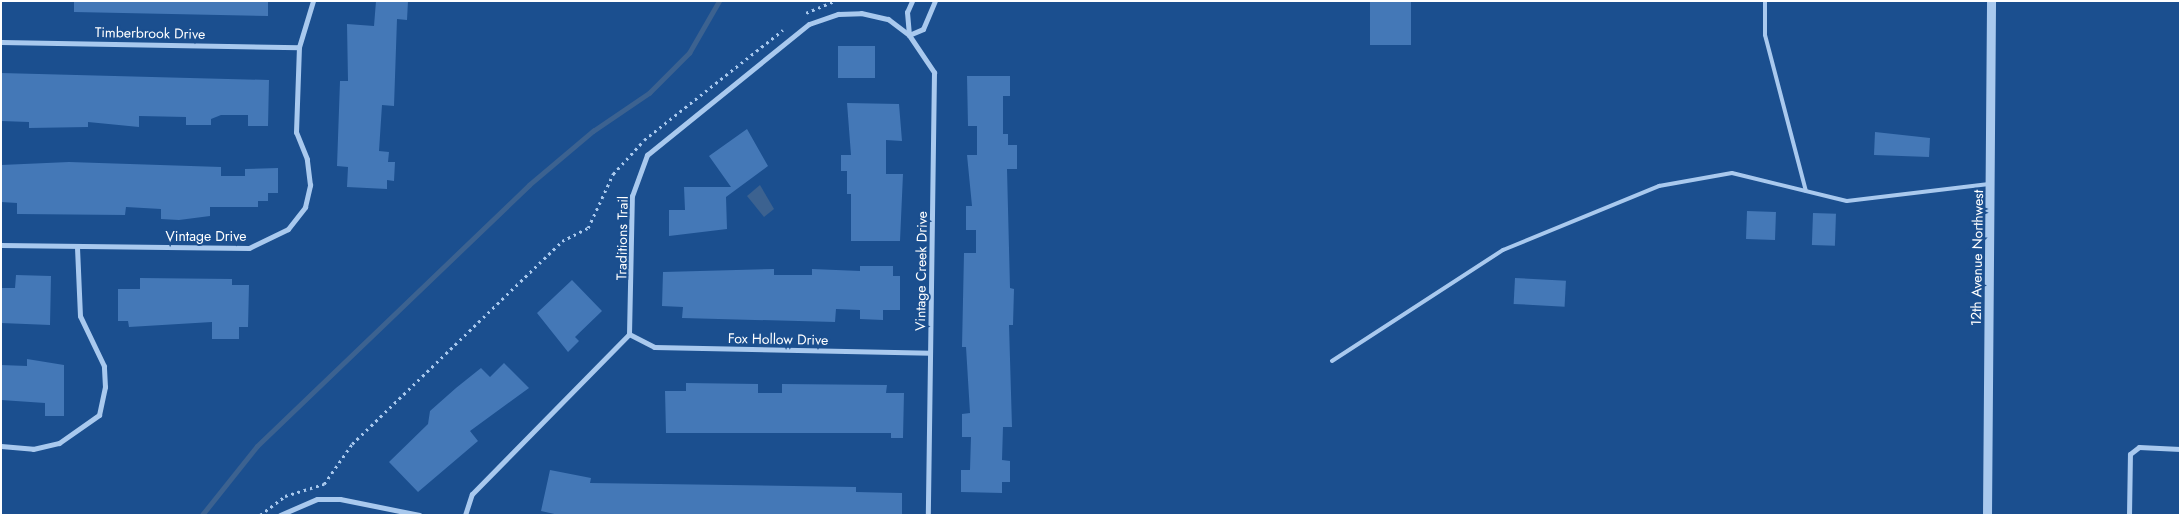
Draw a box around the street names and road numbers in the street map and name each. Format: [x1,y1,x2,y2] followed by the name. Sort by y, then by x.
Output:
[95,24,205,42] street label: Timberbrook Drive
[1967,190,1987,326] street label: 12th Avenue Northwest
[613,196,631,280] street label: Traditions Trail
[912,211,930,331] street label: Vintage Creek Drive
[166,228,246,244] street label: Vintage Drive
[728,330,828,348] street label: Fox Hollow Drive

